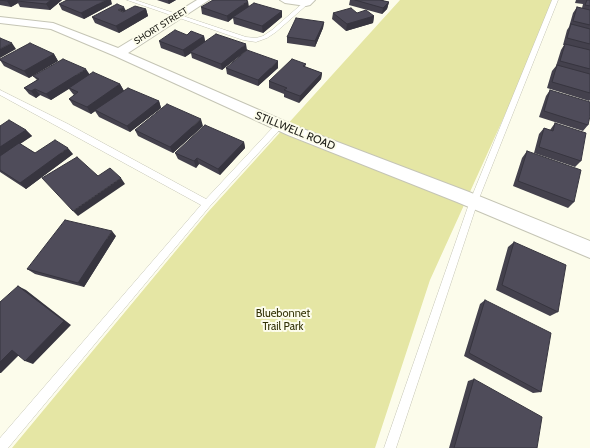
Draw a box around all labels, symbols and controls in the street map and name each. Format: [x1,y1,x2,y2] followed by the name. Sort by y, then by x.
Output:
[132,5,190,47] street label: SHORT STREET
[253,109,337,153] street label: STILLWELL ROAD
[256,307,310,333] park label: Bluebonnet Trail Park

